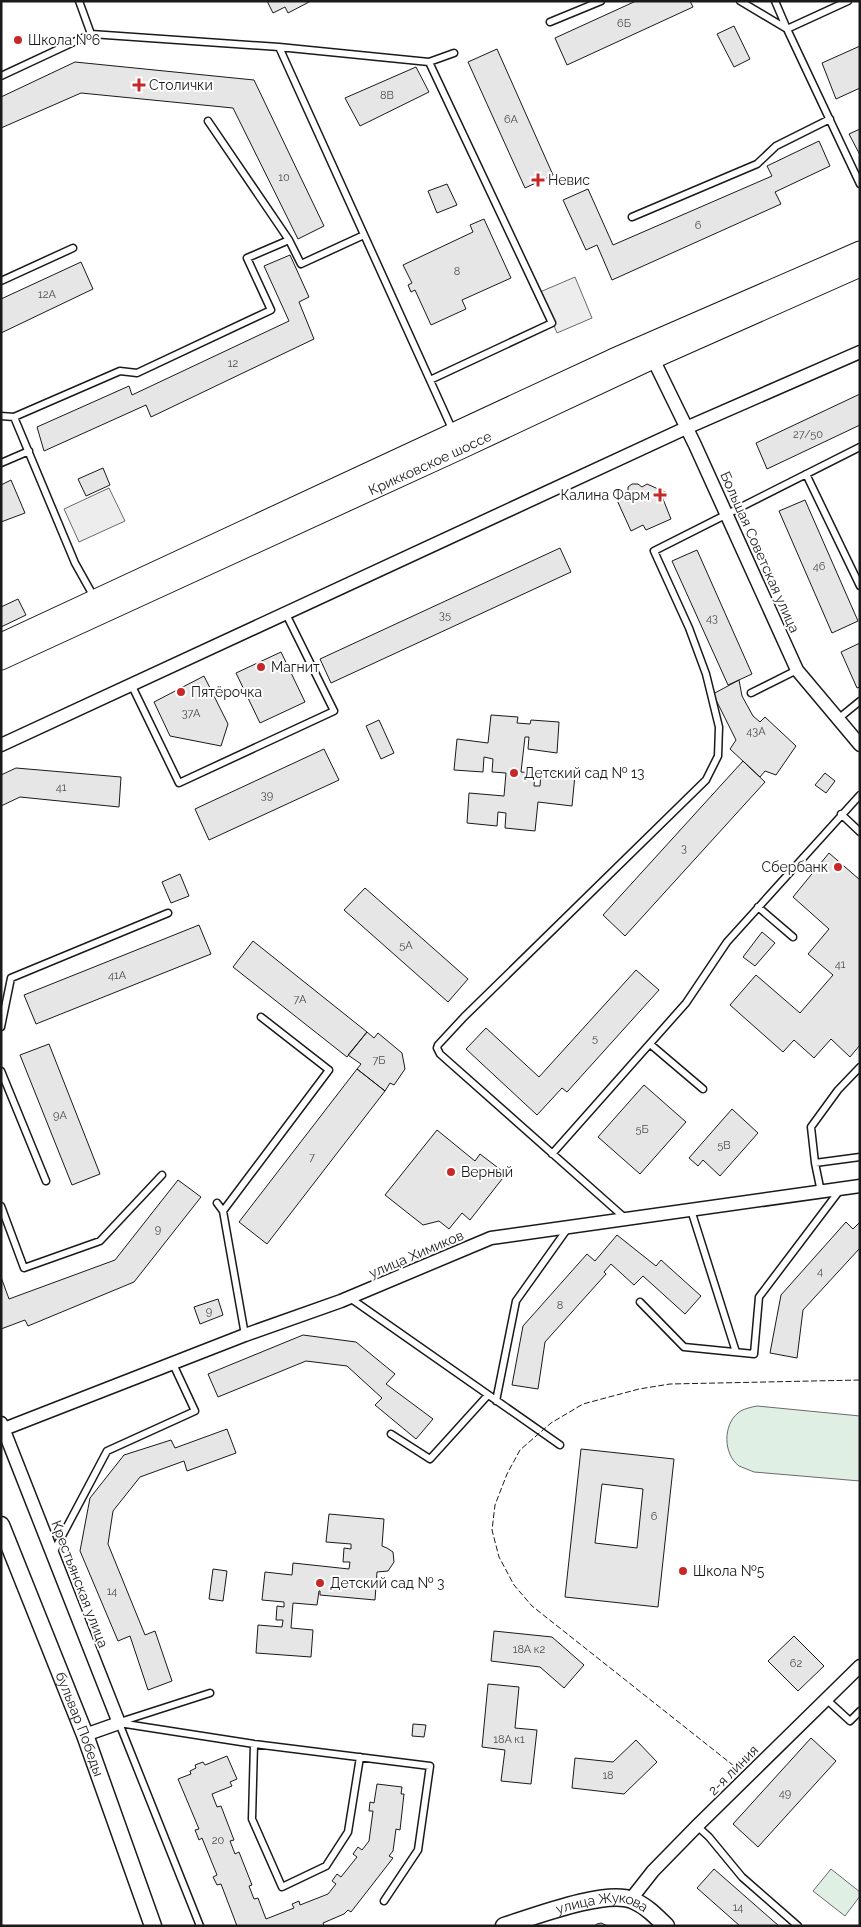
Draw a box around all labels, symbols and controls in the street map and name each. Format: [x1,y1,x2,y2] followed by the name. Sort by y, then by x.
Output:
[617,17,631,30] house number: 6Б
[28,32,100,48] place label: Школа №6
[12,34,24,46] marker: Школа №6
[149,77,213,93] place label: Столички
[133,79,145,91] marker: Столички
[380,89,394,102] house number: 8В
[504,113,519,126] house number: 6А
[278,171,290,184] house number: 10
[548,172,590,188] place label: Невис
[532,174,544,186] marker: Невис
[695,219,702,232] house number: 6
[454,265,460,278] house number: 8
[38,288,57,301] house number: 12А
[228,357,238,370] house number: 12
[366,428,494,498] street label: Крикковское шоссе
[793,428,823,441] house number: 27/50
[717,469,803,635] street label: Большая Советская улица
[560,487,650,503] place label: Калина Фарм
[654,489,666,501] marker: Калина Фарм
[813,560,826,573] house number: 46
[439,609,451,622] house number: 35
[706,612,718,625] house number: 43
[271,659,320,675] place label: Магнит
[255,661,267,673] marker: Магнит
[191,684,262,700] place label: Пятёрочка
[175,686,187,698] marker: Пятёрочка
[182,707,201,720] house number: 37А
[746,725,766,738] house number: 43А
[524,765,645,781] place label: Детский сад № 13
[508,767,520,779] marker: Детский сад № 13
[56,781,67,794] house number: 41
[261,789,273,802] house number: 39
[681,842,687,855] house number: 3
[761,859,828,875] place label: Сбербанк
[832,861,844,873] marker: Сбербанк
[399,939,413,952] house number: 5А
[835,958,846,971] house number: 41
[108,969,127,982] house number: 41А
[294,993,307,1006] house number: 7А
[592,1032,598,1045] house number: 5
[372,1054,386,1067] house number: 7Б
[53,1109,68,1122] house number: 9А
[635,1123,649,1136] house number: 5Б
[717,1139,731,1152] house number: 5В
[309,1151,315,1164] house number: 7
[461,1164,513,1180] place label: Верный
[445,1166,457,1178] marker: Верный
[155,1223,161,1236] house number: 9
[366,1227,466,1281] street label: улица Химиков
[817,1265,823,1278] house number: 4
[557,1299,563,1312] house number: 8
[206,1305,212,1318] house number: 9
[651,1510,658,1523] house number: 6
[48,1518,112,1650] street label: Крестьянская улица
[693,1563,765,1579] place label: Школа №5
[677,1565,689,1577] marker: Школа №5
[330,1575,445,1591] place label: Детский сад № 3
[314,1577,326,1589] marker: Детский сад № 3
[107,1585,117,1598] house number: 14
[513,1643,545,1656] house number: 18А к2
[790,1657,802,1670] house number: 62
[52,1669,107,1778] street label: бульвар Победы
[493,1733,525,1746] house number: 18А к1
[705,1742,761,1798] street label: 2-я линия
[602,1769,614,1782] house number: 18
[779,1787,791,1800] house number: 49
[212,1834,224,1847] house number: 20
[554,1889,651,1917] street label: улица Жукова
[733,1901,743,1914] house number: 14

